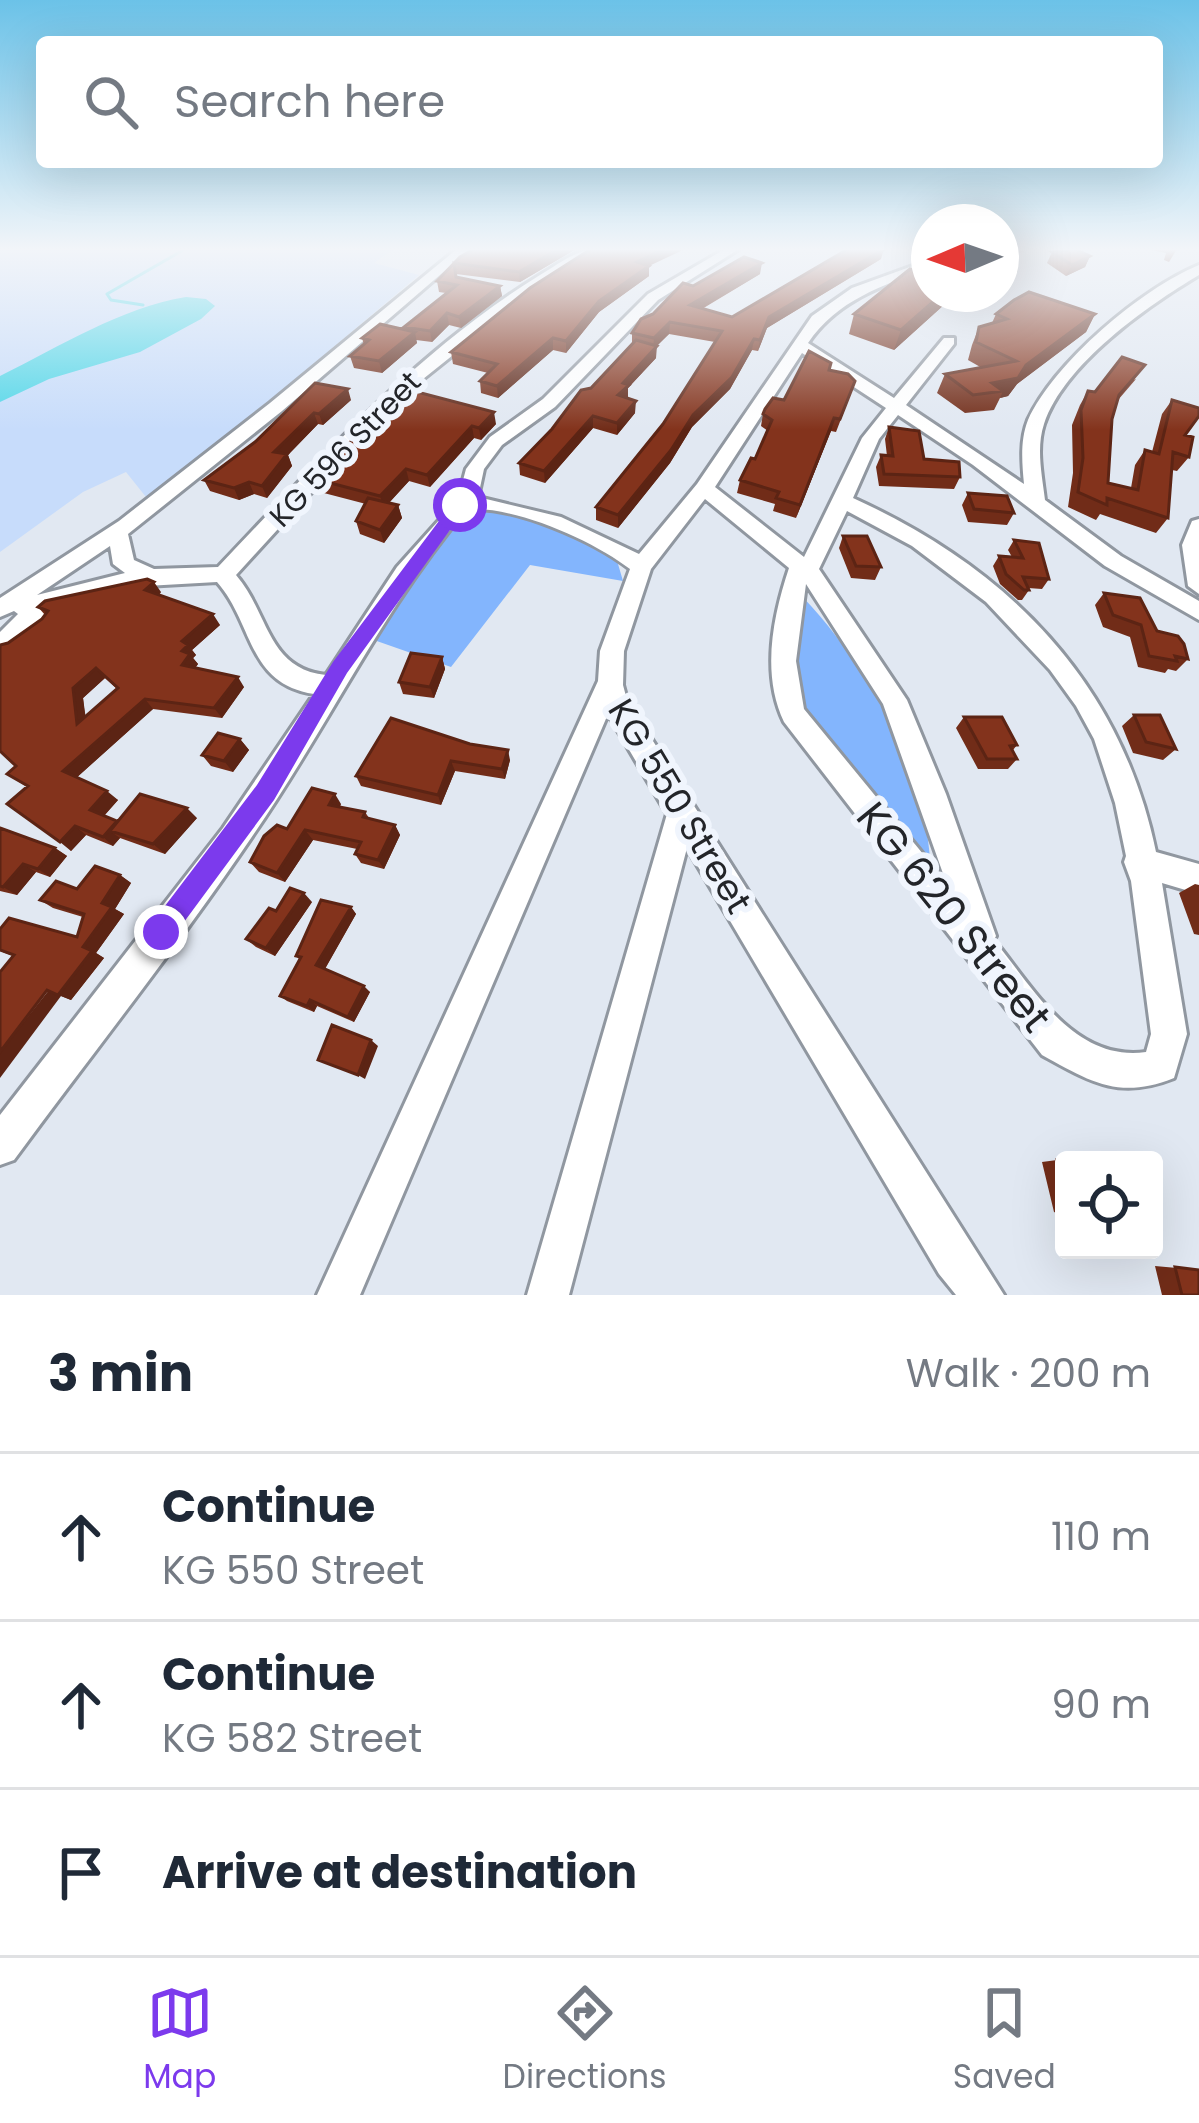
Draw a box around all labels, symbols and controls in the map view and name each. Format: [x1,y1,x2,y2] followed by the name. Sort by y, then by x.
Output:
[36,36,1163,168] search box
[78,69,144,135] icon: search
[174,70,445,133] text: Search here
[911,204,1019,312] north arrow
[259,361,431,537] street label: KG 596 Street
[433,478,487,532] route start
[596,689,764,923] street label: KG 550 Street
[843,789,1065,1045] street label: KG 620 Street
[134,905,188,959] route end
[1055,1151,1163,1259] map controls
[1055,1151,1163,1259] button: locate
[48,1337,193,1409] text: 3 min
[906,1346,1151,1401] text: Walk · 200 m
[162,1475,375,1538] text: Continue
[48,1504,114,1570] icon: ahead
[1051,1509,1151,1564] text: 110 m
[162,1543,424,1598] text: KG 550 Street
[162,1643,375,1706] text: Continue
[48,1672,114,1738] icon: ahead
[1051,1677,1151,1732] text: 90 m
[162,1711,422,1766] text: KG 582 Street
[48,1840,114,1906] icon: arrive
[162,1841,637,1904] text: Arrive at destination
[143,1980,216,2102] tab: Map
[503,1980,666,2102] tab: Directions
[953,1980,1056,2102] tab: Saved

